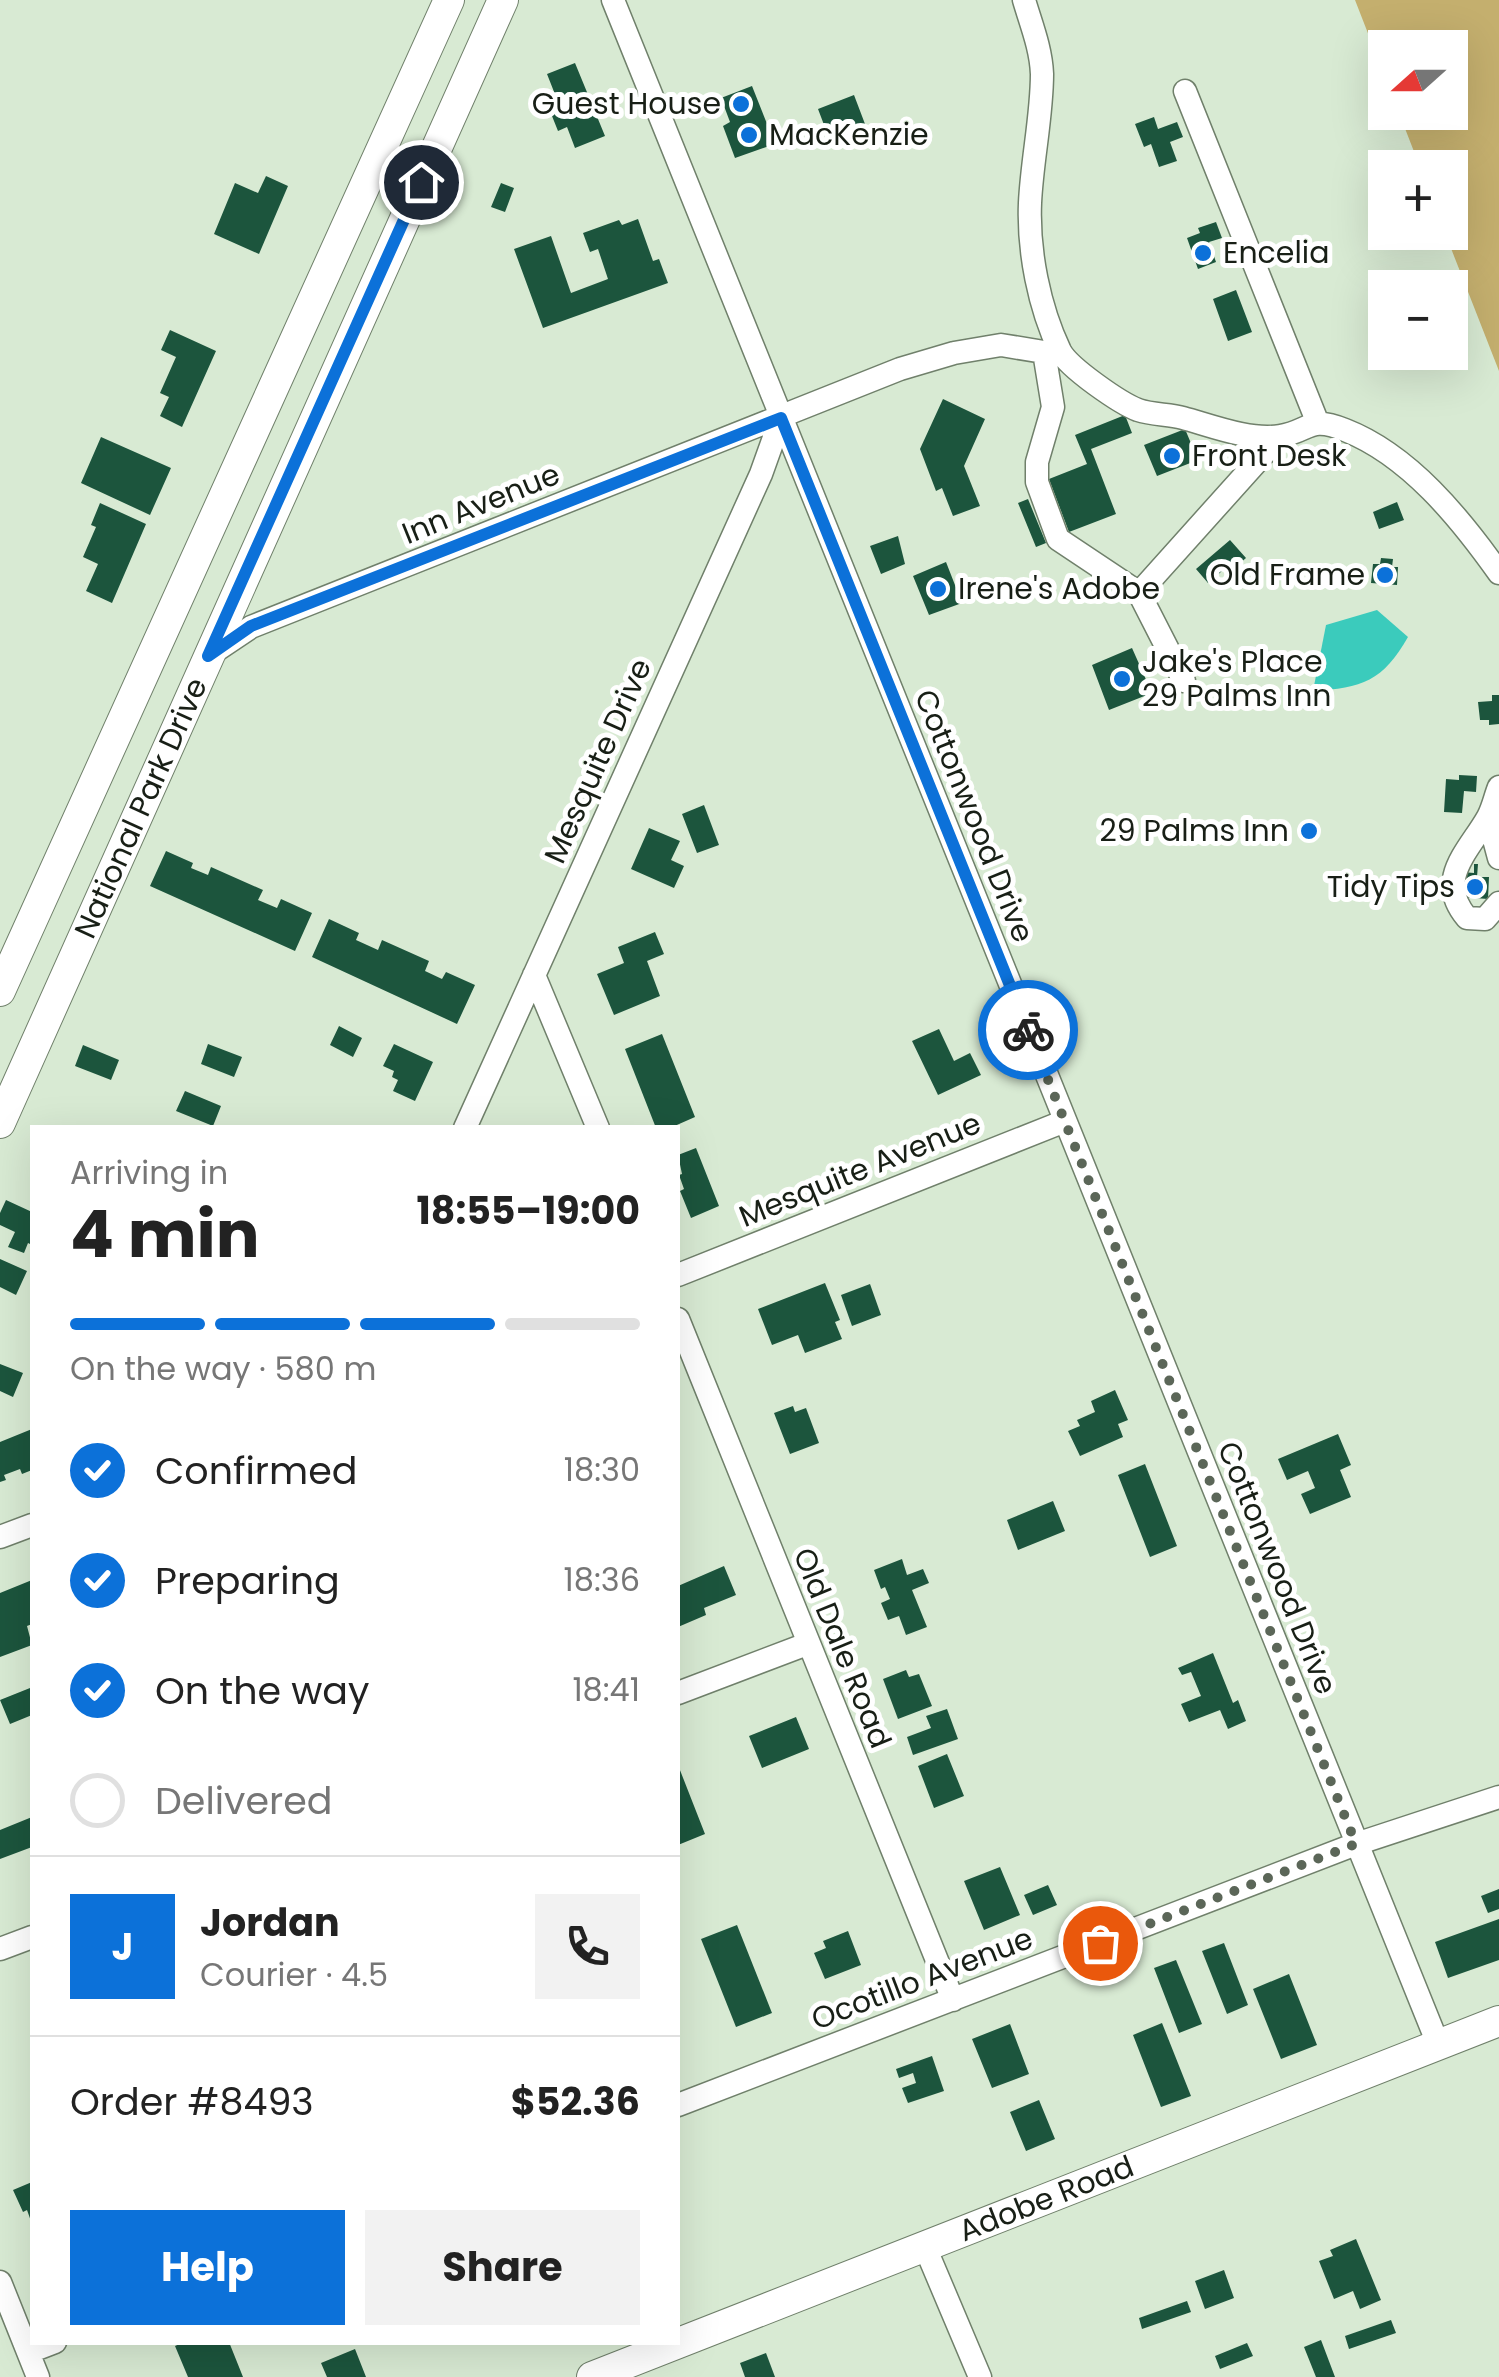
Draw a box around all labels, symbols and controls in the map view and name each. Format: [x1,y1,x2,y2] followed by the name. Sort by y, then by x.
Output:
[1368,30,1468,130] north arrow
[1368,30,1468,370] map controls
[532,82,721,125] place label: Guest House
[730,93,752,115] marker: Guest House
[769,113,929,156] place label: MacKenzie
[738,124,760,146] marker: MacKenzie
[379,140,464,225] pin
[1368,150,1468,250] button: +
[394,155,449,210] icon: home
[1223,231,1329,274] place label: Encelia
[1192,242,1214,264] marker: Encelia
[1368,270,1468,370] button: −
[1192,434,1347,477] place label: Front Desk
[1161,445,1183,467] marker: Front Desk
[396,452,566,555] street label: Inn Avenue
[1210,553,1365,596] place label: Old Frame
[1374,564,1396,586] marker: Old Frame
[958,567,1160,610] place label: Irene's Adobe
[927,578,949,600] marker: Irene's Adobe
[1142,640,1332,717] place label: Jake's Place 29 Palms Inn
[533,652,662,870] street label: Mesquite Drive
[1111,668,1133,690] marker: Jake's Place 29 Palms Inn
[63,671,218,945] street label: National Park Drive
[904,683,1045,949] street label: Cottonwood Drive
[1099,809,1289,852] place label: 29 Palms Inn
[1298,820,1320,842] marker: 29 Palms Inn
[1327,865,1455,908] place label: Tidy Tips
[1464,876,1486,898] marker: Tidy Tips
[978,980,1078,1080] courier
[1001,1003,1056,1058] icon: bike
[733,1101,987,1238] street label: Mesquite Avenue
[70,1150,228,1195] text: Arriving in
[416,1184,640,1237] text: 18:55–19:00
[70,1189,260,1280] text: 4 min
[70,1346,376,1391] text: On the way · 580 m
[1207,1435,1348,1701] street label: Cottonwood Drive
[70,1443,125,1498] icon: check
[155,1444,357,1497] text: Confirmed
[564,1447,640,1492] text: 18:30
[783,1541,902,1754] street label: Old Dale Road
[70,1553,125,1608] icon: check
[155,1554,340,1607] text: Preparing
[564,1557,640,1602] text: 18:36
[70,1663,125,1718] icon: check
[155,1664,369,1717] text: On the way
[572,1667,640,1712] text: 18:41
[155,1774,332,1827] text: Delivered
[535,1894,640,1999] button: phone
[200,1896,340,1949] text: Jordan
[1058,1901,1143,1986] pin
[1073,1916,1128,1971] icon: bag
[805,1917,1039,2041] street label: Ocotillo Avenue
[112,1920,133,1973] text: J
[200,1952,388,1997] text: Courier · 4.5
[70,2075,314,2128] text: Order #8493
[511,2075,640,2128] text: $52.36
[952,2144,1140,2252] street label: Adobe Road
[70,2210,345,2325] button: Help
[365,2210,640,2325] button: Share

